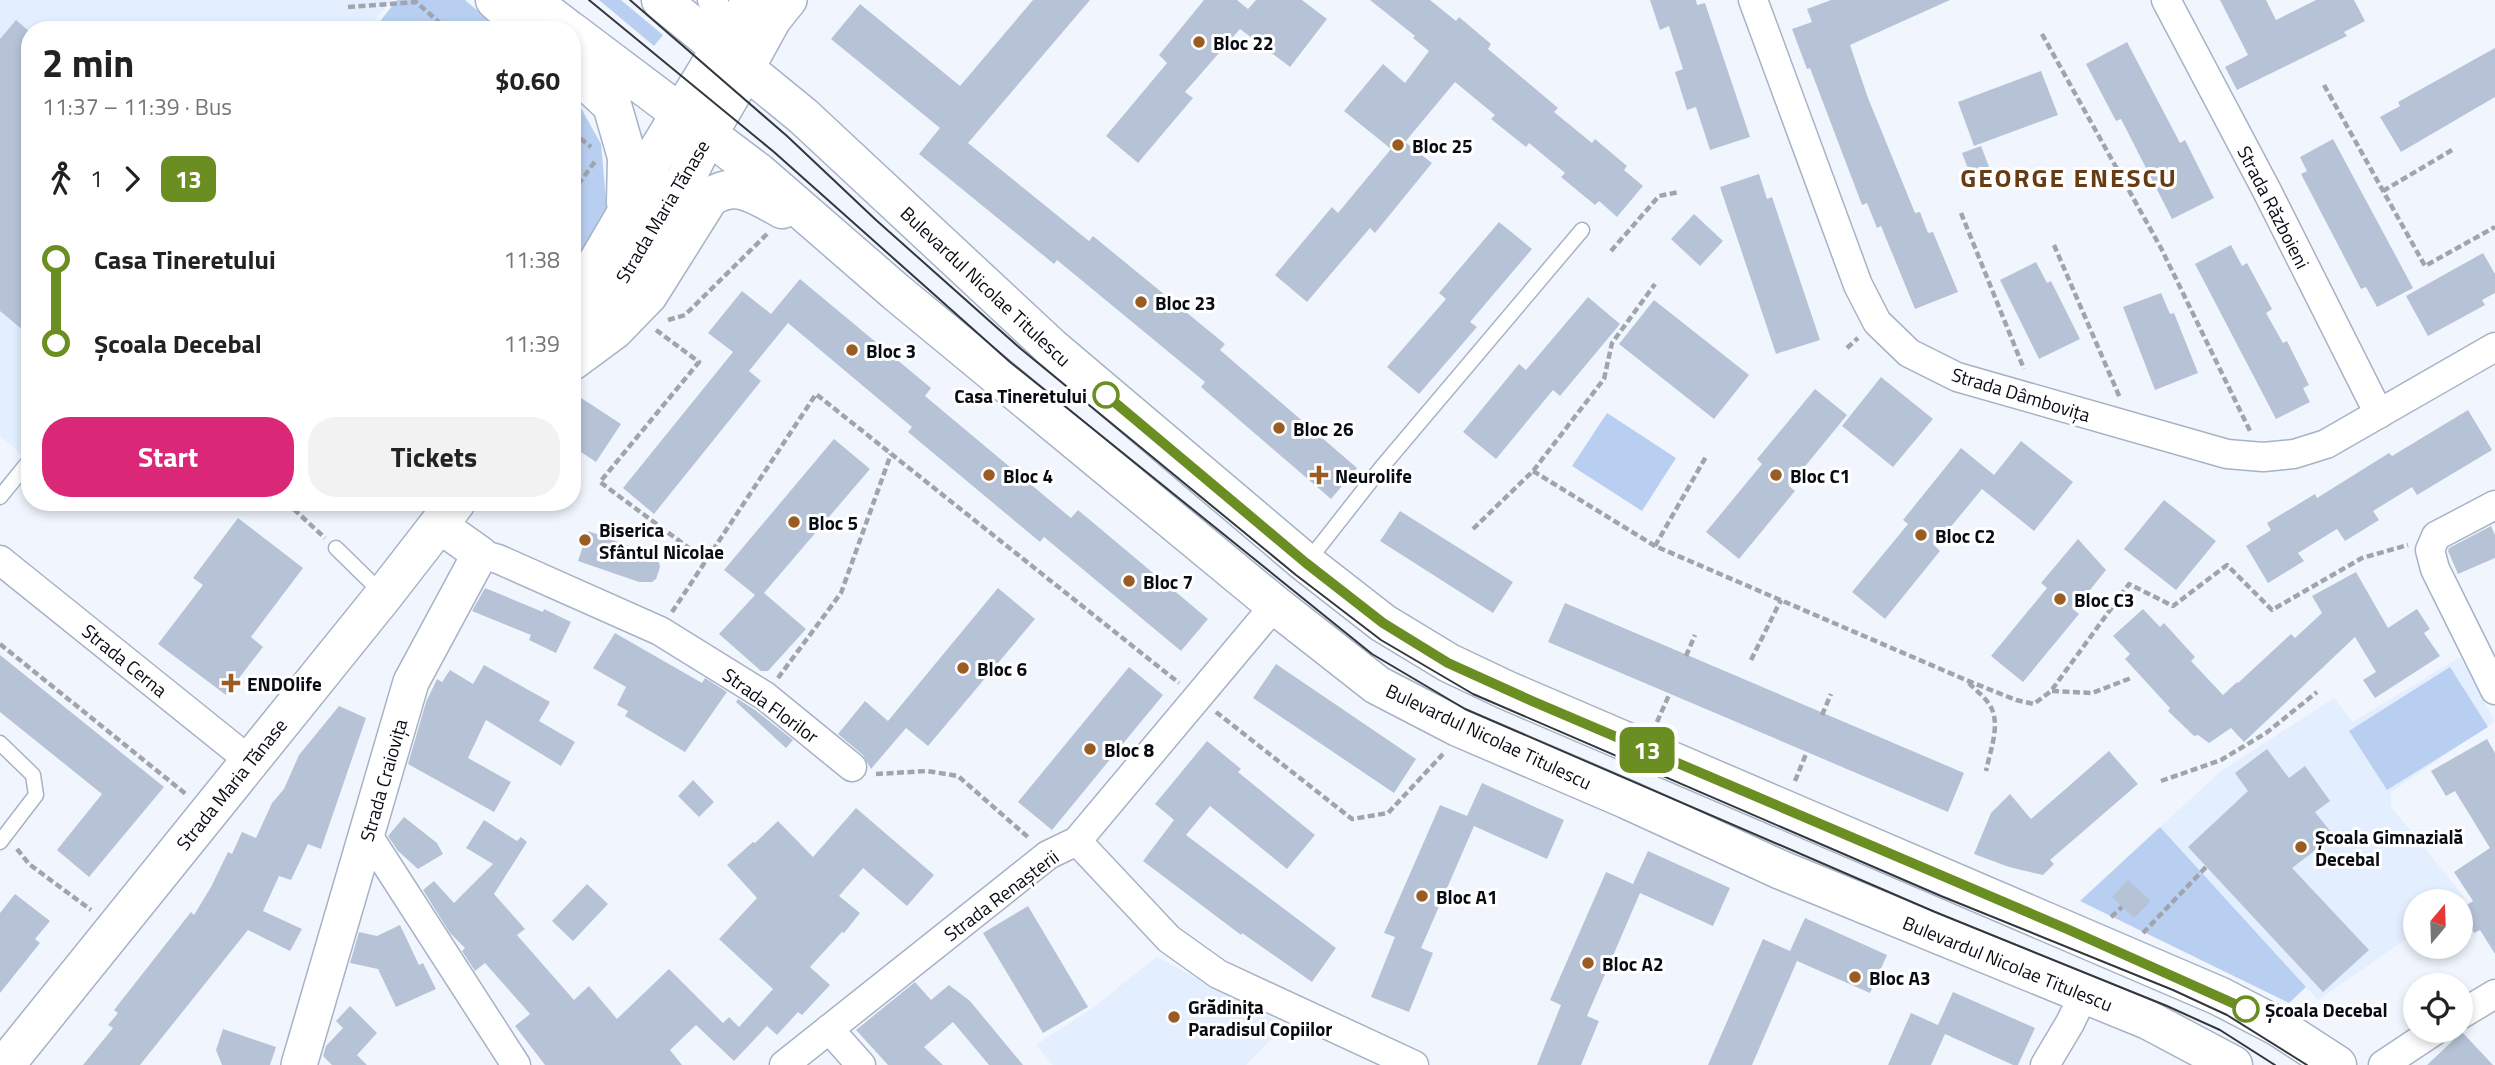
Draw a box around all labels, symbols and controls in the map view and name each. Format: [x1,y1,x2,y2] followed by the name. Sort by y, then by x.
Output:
[1213,28,1274,57] place label: Bloc 22
[42,34,134,92] text: 2 min
[1191,34,1207,50] marker: Bloc 22
[495,61,560,100] text: $0.60
[42,89,232,124] text: 11:37 – 11:39 · Bus
[1412,131,1473,160] place label: Bloc 25
[608,134,716,288] street label: Strada Maria Tănase
[1390,137,1406,153] marker: Bloc 25
[2231,140,2317,274] street label: Strada Războieni
[1960,158,2178,197] district label: GEORGE ENESCU
[42,160,80,198] icon: walk
[113,160,151,198] icon: forward
[90,161,103,196] text: 1
[175,161,202,197] text: 13
[894,199,1078,373] street label: Bulevardul Nicolae Titulescu
[94,240,276,279] text: Casa Tineretului
[503,242,560,277] text: 11:38
[1155,288,1216,317] place label: Bloc 23
[1133,294,1149,310] marker: Bloc 23
[94,324,262,363] text: Școala Decebal
[503,326,560,361] text: 11:39
[866,336,916,365] place label: Bloc 3
[844,342,860,358] marker: Bloc 3
[1948,359,2094,429] street label: Strada Dâmbovița
[954,381,1087,410] place label: Casa Tineretului
[1093,382,1119,408] marker: Casa Tineretului
[1293,414,1354,443] place label: Bloc 26
[42,417,294,497] button: Start
[308,417,560,497] button: Tickets
[1271,420,1287,436] marker: Bloc 26
[1003,461,1053,490] place label: Bloc 4
[1335,461,1412,490] place label: Neurolife
[1790,461,1850,490] place label: Bloc C1
[1309,465,1329,485] marker: Neurolife
[981,467,997,483] marker: Bloc 4
[1768,467,1784,483] marker: Bloc C1
[808,508,858,537] place label: Bloc 5
[786,514,802,530] marker: Bloc 5
[599,515,724,566] place label: Biserica Sfântul Nicolae
[1935,521,1995,550] place label: Bloc C2
[1913,527,1929,543] marker: Bloc C2
[577,532,593,548] marker: Biserica Sfântul Nicolae
[1143,567,1193,596] place label: Bloc 7
[1121,573,1137,589] marker: Bloc 7
[2074,585,2134,614] place label: Bloc C3
[2052,591,2068,607] marker: Bloc C3
[76,616,174,704] street label: Strada Cerna
[977,654,1027,683] place label: Bloc 6
[717,660,825,750] street label: Strada Florilor
[955,660,971,676] marker: Bloc 6
[247,669,322,698] place label: ENDOlife
[221,673,241,693] marker: ENDOlife
[1381,675,1597,797] street label: Bulevardul Nicolae Titulescu
[169,712,293,856] street label: Strada Maria Tănase
[352,715,415,845] street label: Strada Craiovița
[1616,727,1678,773] line badge: 13
[1634,732,1660,768] text: 13
[1104,735,1154,764] place label: Bloc 8
[1082,741,1098,757] marker: Bloc 8
[2315,822,2464,873] place label: Școala Gimnazială Decebal
[2293,839,2309,855] marker: Școala Gimnazială Decebal
[937,842,1065,948] street label: Strada Renașterii
[1436,882,1498,911] place label: Bloc A1
[1414,888,1430,904] marker: Bloc A1
[2403,889,2473,959] north arrow
[2403,889,2473,1043] map controls
[1899,908,2117,1018] street label: Bulevardul Nicolae Titulescu
[1602,949,1664,978] place label: Bloc A2
[1580,955,1596,971] marker: Bloc A2
[1869,963,1931,992] place label: Bloc A3
[1847,969,1863,985] marker: Bloc A3
[2403,973,2473,1043] button: locate
[1188,992,1332,1043] place label: Grădinița Paradisul Copiilor
[2265,995,2388,1024] place label: Școala Decebal
[2233,996,2259,1022] marker: Școala Decebal
[1166,1009,1182,1025] marker: Grădinița Paradisul Copiilor

